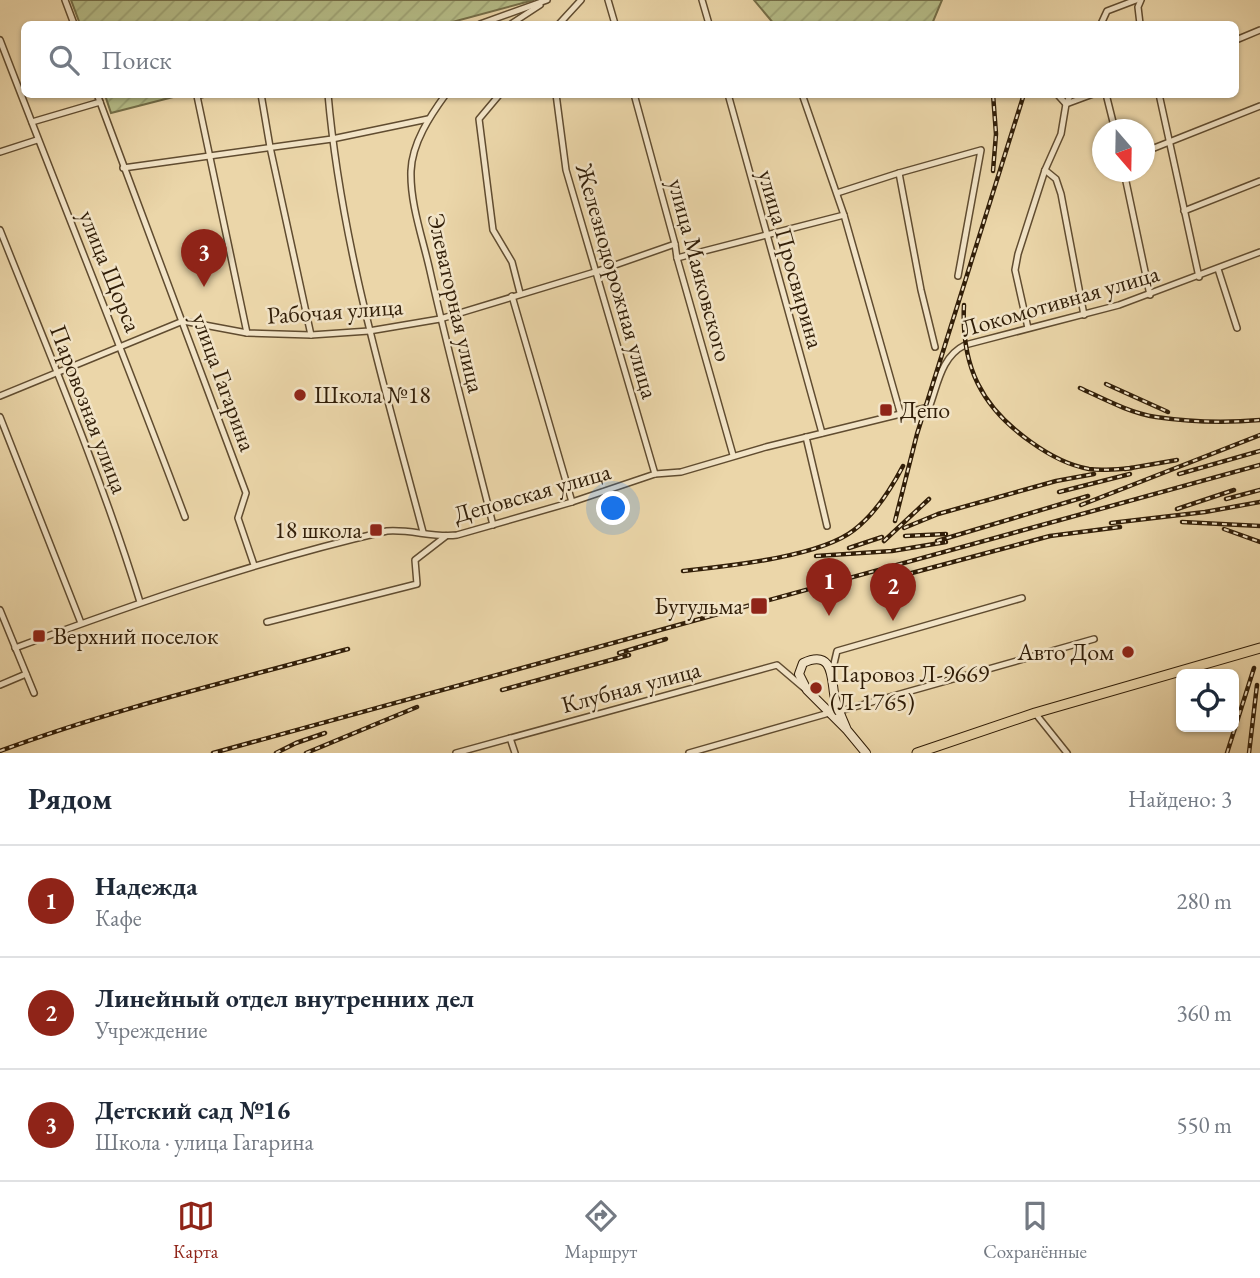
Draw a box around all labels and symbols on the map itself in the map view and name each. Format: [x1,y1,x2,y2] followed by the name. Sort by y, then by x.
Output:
[1092,119,1155,182] north arrow
[569,159,666,402] street label: Железнодорожная улица
[751,166,832,352] street label: улица Просвирина
[661,175,740,365] street label: улица Маяковского
[72,205,149,337] street label: улица Щорса
[421,210,492,396] street label: Элеваторная улица
[181,229,227,287] pin: 3
[957,257,1163,344] street label: Локомотивная улица
[266,290,404,331] street label: Рабочая улица
[185,308,264,456] street label: улица Гагарина
[43,320,136,498] street label: Паровозная улица
[314,379,431,410] place label: Школа №18
[292,387,308,403] marker: Школа №18
[900,394,950,425] place label: Депо
[878,402,894,418] marker: Депо
[450,455,614,530] street label: Деповская улица
[596,491,630,525] your location
[274,514,362,545] place label: 18 школа
[368,522,384,538] marker: 18 школа
[806,558,852,616] pin: 1
[870,563,916,621] pin: 2
[654,590,743,621] place label: Бугульма
[749,596,769,616] marker: Бугульма
[53,620,219,651] place label: Верхний поселок
[31,628,47,644] marker: Верхний поселок
[1016,636,1114,667] place label: Авто Дом
[1120,644,1136,660] marker: Авто Дом
[558,653,704,720] street label: Клубная улица
[830,658,990,717] place label: Паровоз Л-9669 (Л-1765)
[808,680,824,696] marker: Паровоз Л-9669 (Л-1765)

